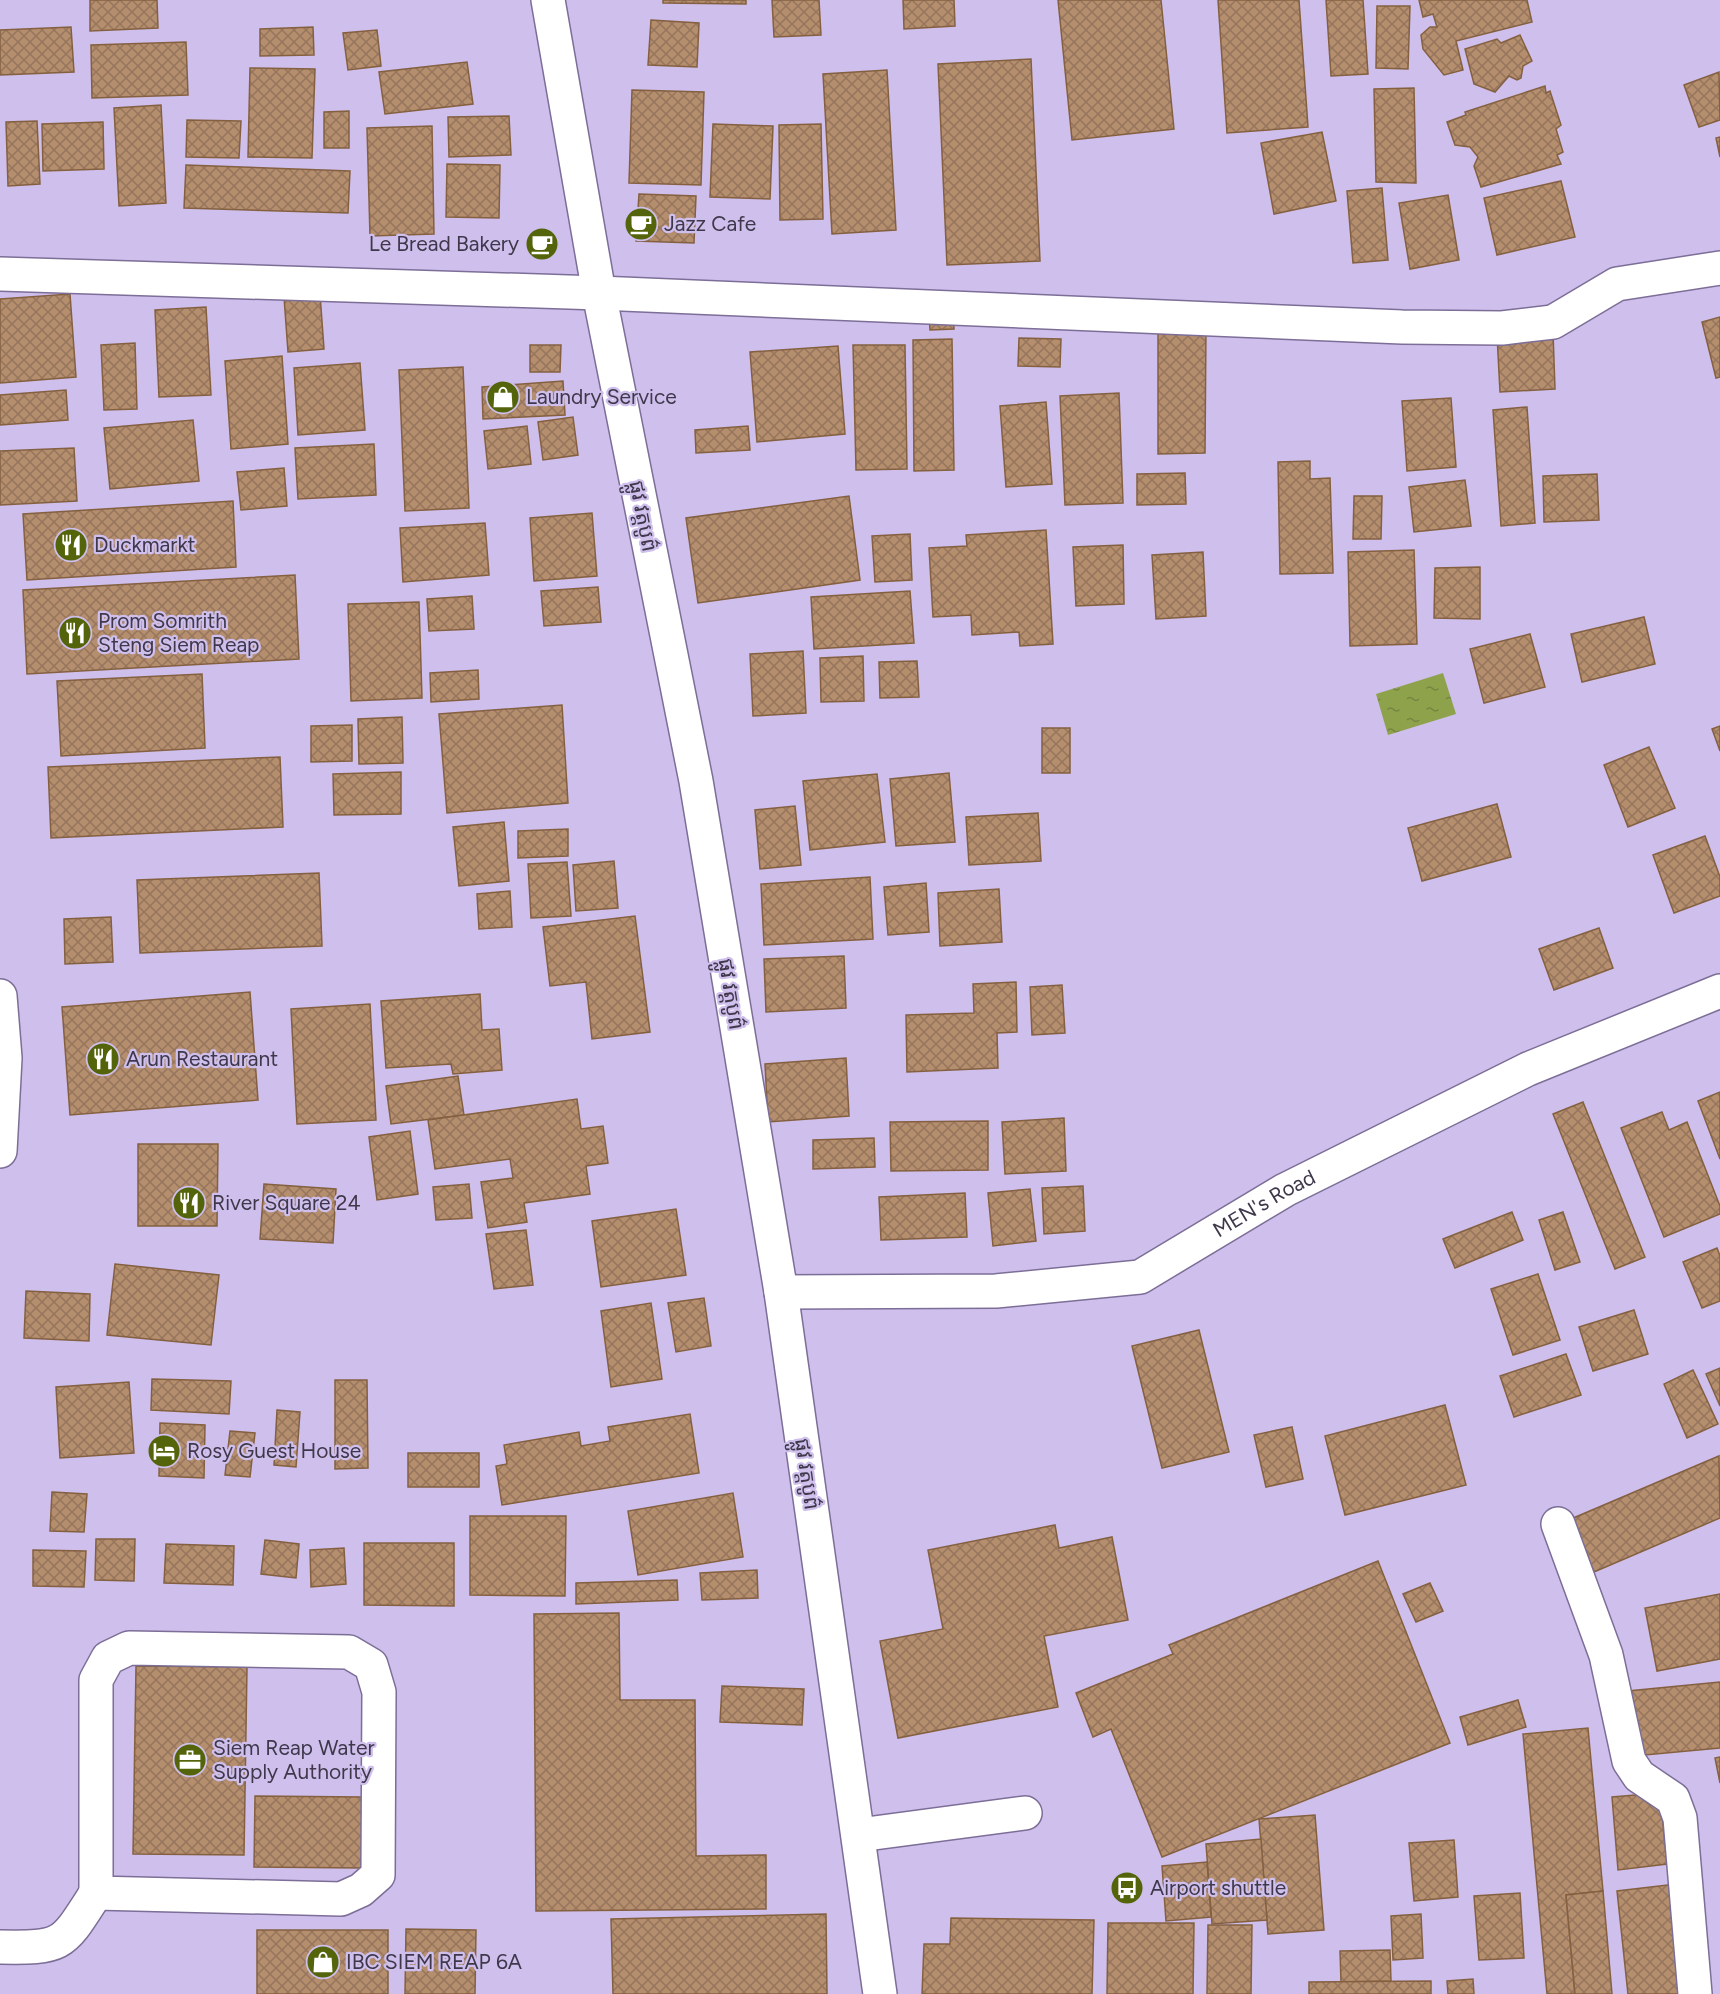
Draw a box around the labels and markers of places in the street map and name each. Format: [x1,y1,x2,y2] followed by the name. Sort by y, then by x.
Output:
[623,206,659,242] cafe icon: Jazz Cafe
[664,211,756,236] place label: Jazz Cafe
[524,226,560,262] cafe icon: Le Bread Bakery
[369,231,519,256] place label: Le Bread Bakery
[485,379,521,415] shop icon: Laundry Service
[526,384,677,409] place label: Laundry Service
[53,527,89,563] restaurant icon: Duckmarkt
[94,532,196,557] place label: Duckmarkt
[98,608,260,657] place label: Prom Somrith Steng Siem Reap
[57,615,93,651] restaurant icon: Prom Somrith Steng Siem Reap
[85,1041,121,1077] restaurant icon: Arun Restaurant
[126,1046,278,1071] place label: Arun Restaurant
[171,1185,207,1221] restaurant icon: River Square 24
[212,1190,360,1215] place label: River Square 24
[146,1433,182,1469] hotel icon: Rosy Guest House
[187,1438,361,1463] place label: Rosy Guest House
[213,1735,375,1784] place label: Siem Reap Water Supply Authority
[172,1742,208,1778] office icon: Siem Reap Water Supply Authority
[1109,1870,1145,1906] bus stop icon: Airport shuttle
[1150,1875,1286,1900] place label: Airport shuttle
[305,1944,341,1980] shop icon: IBC SIEM REAP 6A
[346,1949,522,1974] place label: IBC SIEM REAP 6A

